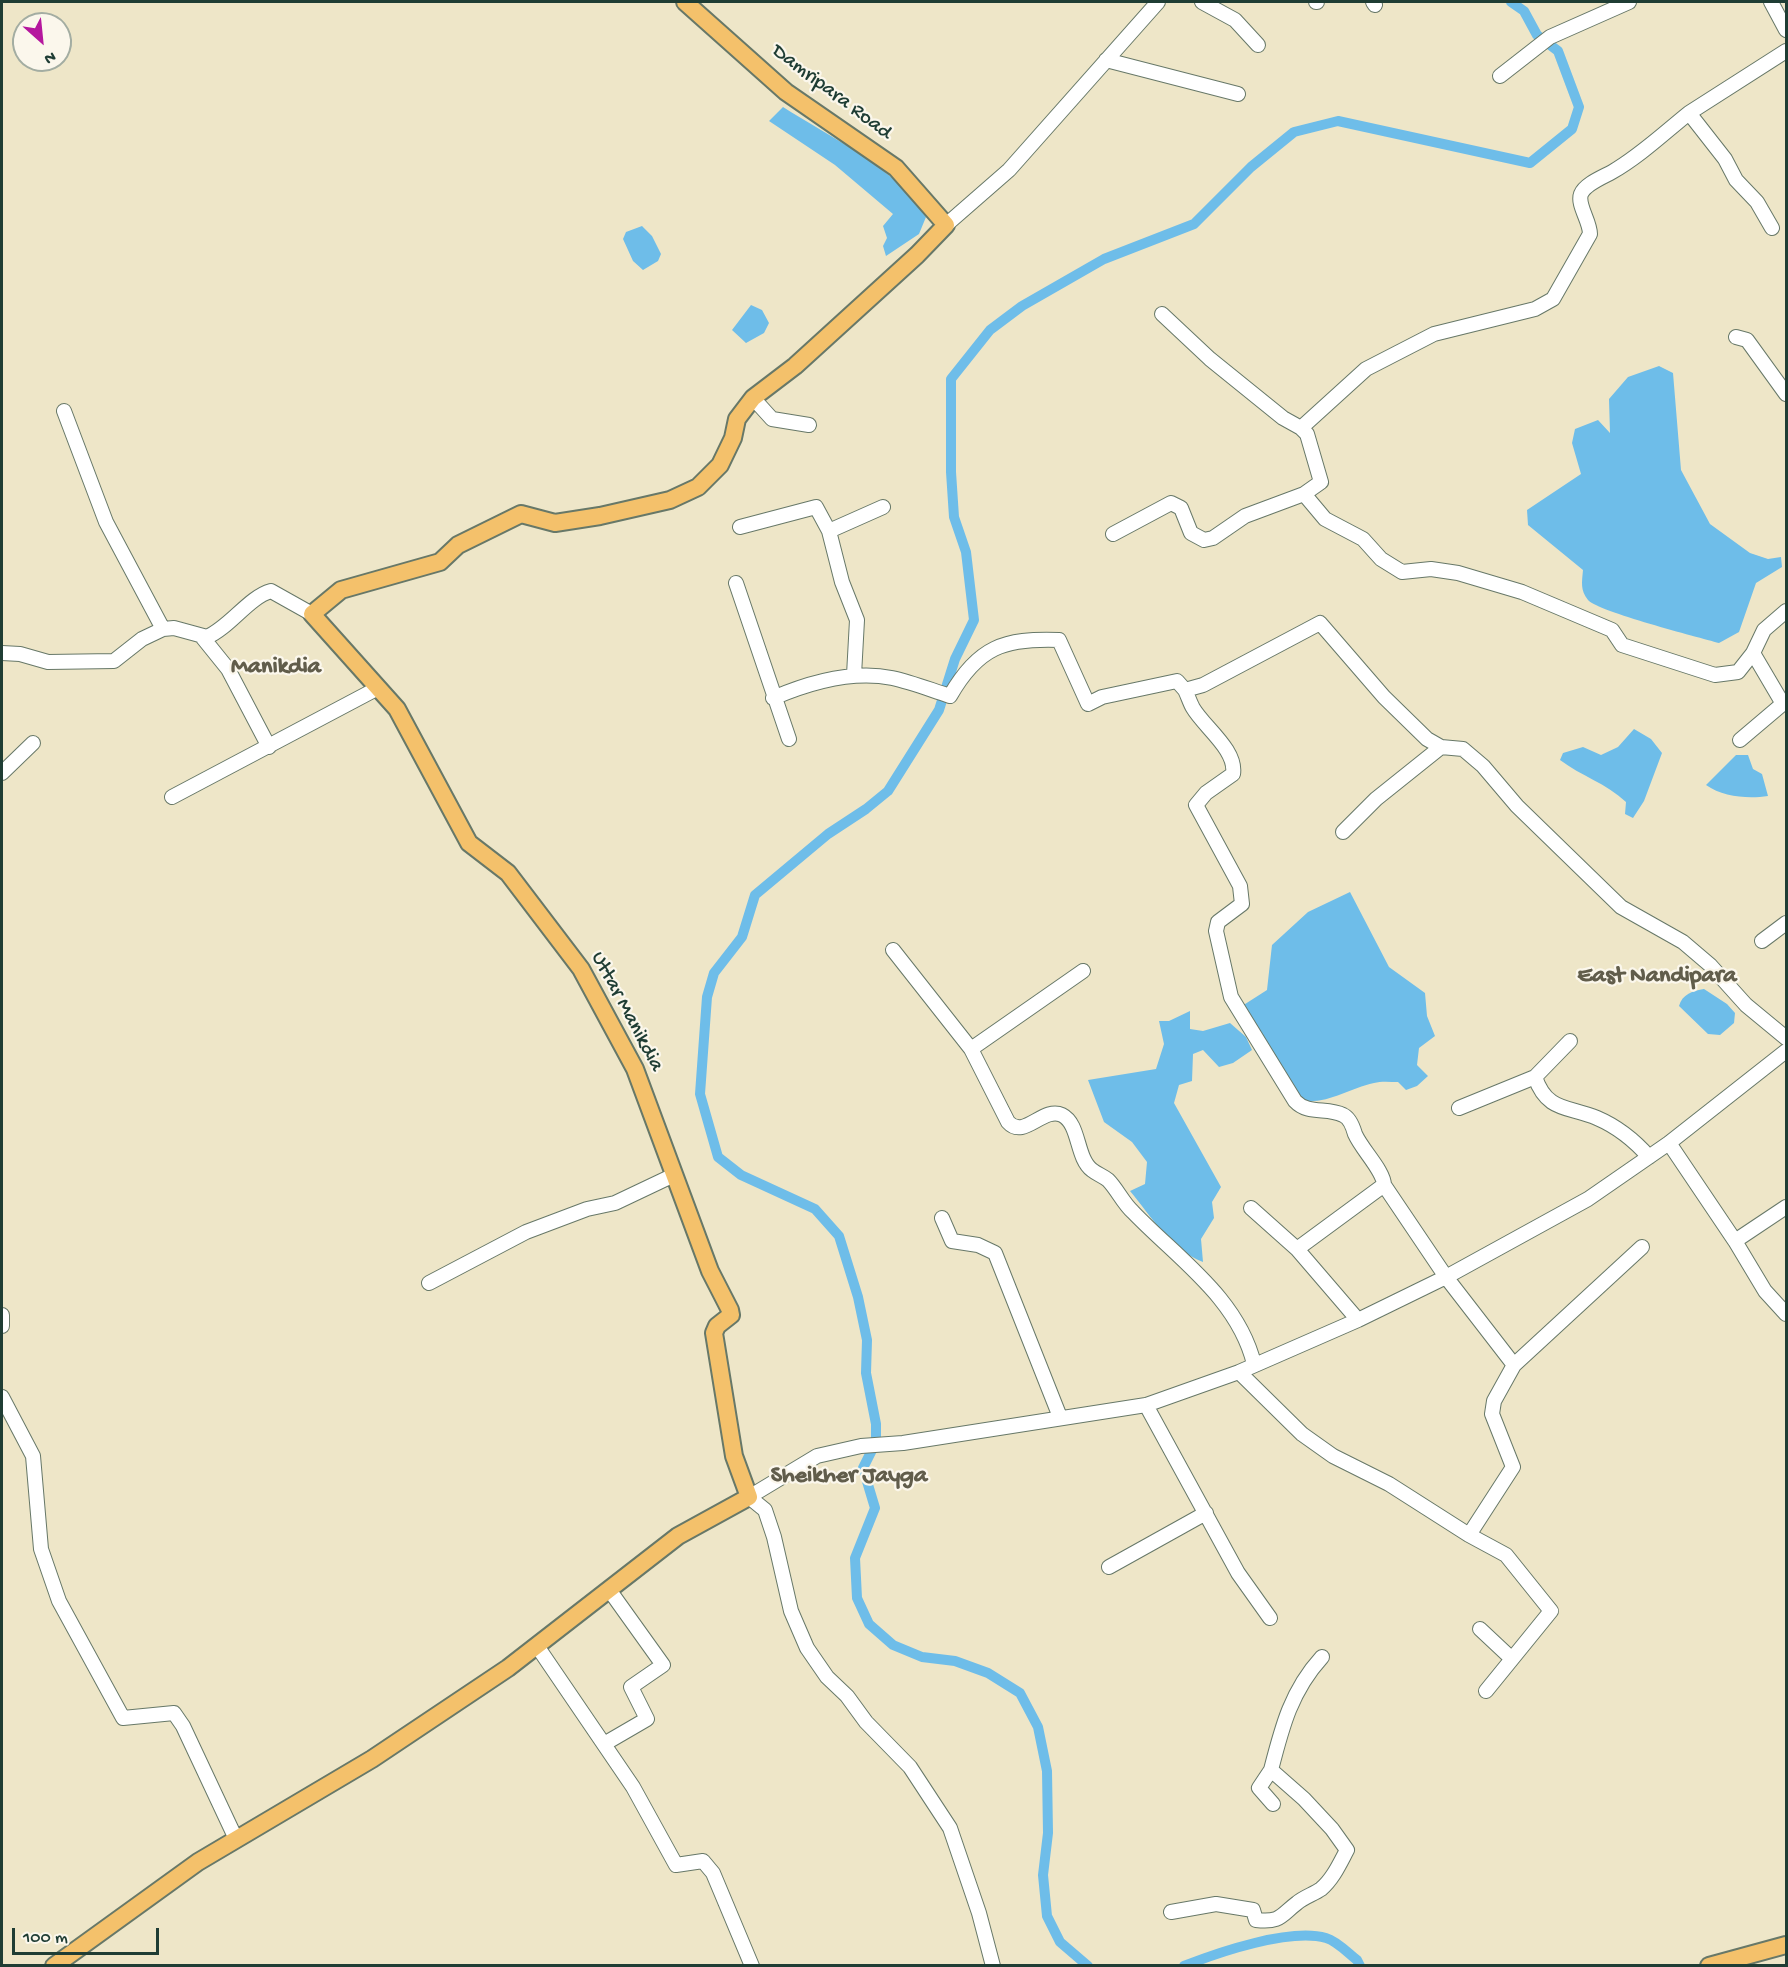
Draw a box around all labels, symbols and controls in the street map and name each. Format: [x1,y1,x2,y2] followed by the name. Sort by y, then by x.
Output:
[12,12,72,72] north arrow
[766,40,896,146] street label: Damripara Road
[41,46,58,68] text: N
[231,654,321,682] district label: Manikdia
[584,948,668,1076] street label: Uttar Manikdia
[1577,963,1737,991] district label: East Nandipara
[771,1463,927,1491] district label: Sheikher Jayga
[15,1916,162,1954] scale bar
[23,1928,68,1949] text: 100 m

